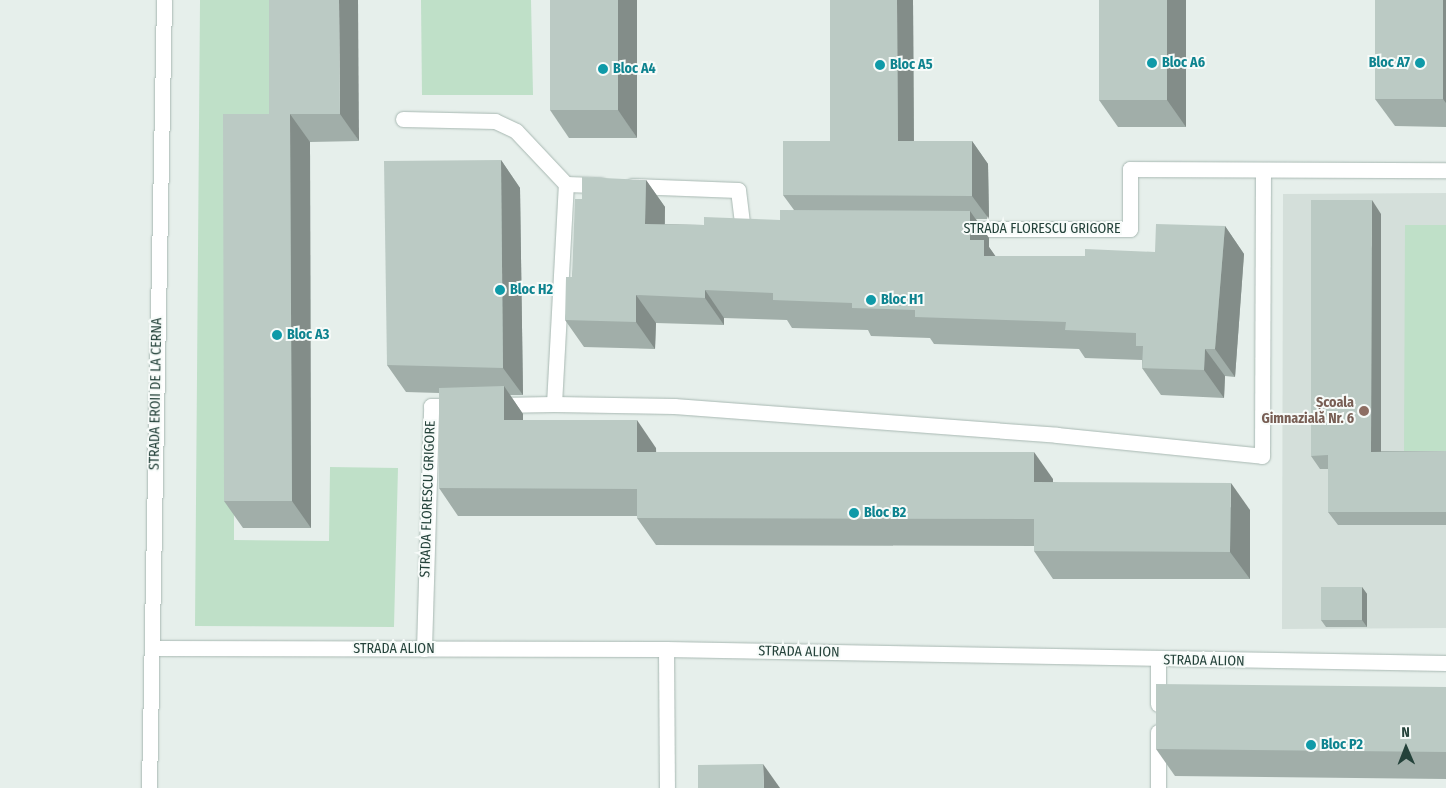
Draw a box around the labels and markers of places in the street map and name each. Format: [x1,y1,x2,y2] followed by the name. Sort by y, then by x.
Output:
[1162,55,1205,71] place label: Bloc A6
[1369,55,1410,71] place label: Bloc A7
[890,57,933,73] place label: Bloc A5
[1146,57,1158,69] marker: Bloc A6
[1414,57,1426,69] marker: Bloc A7
[874,59,886,71] marker: Bloc A5
[613,61,656,77] place label: Bloc A4
[597,63,609,75] marker: Bloc A4
[510,282,553,298] place label: Bloc H2
[494,284,506,296] marker: Bloc H2
[881,292,923,308] place label: Bloc H1
[865,294,877,306] marker: Bloc H1
[287,327,329,343] place label: Bloc A3
[271,329,283,341] marker: Bloc A3
[1261,395,1354,428] place label: Școala Gimnazială Nr. 6
[1358,405,1370,417] marker: Școala Gimnazială Nr. 6
[864,505,906,521] place label: Bloc B2
[848,507,860,519] marker: Bloc B2
[1321,737,1363,753] place label: Bloc P2
[1305,739,1317,751] marker: Bloc P2

